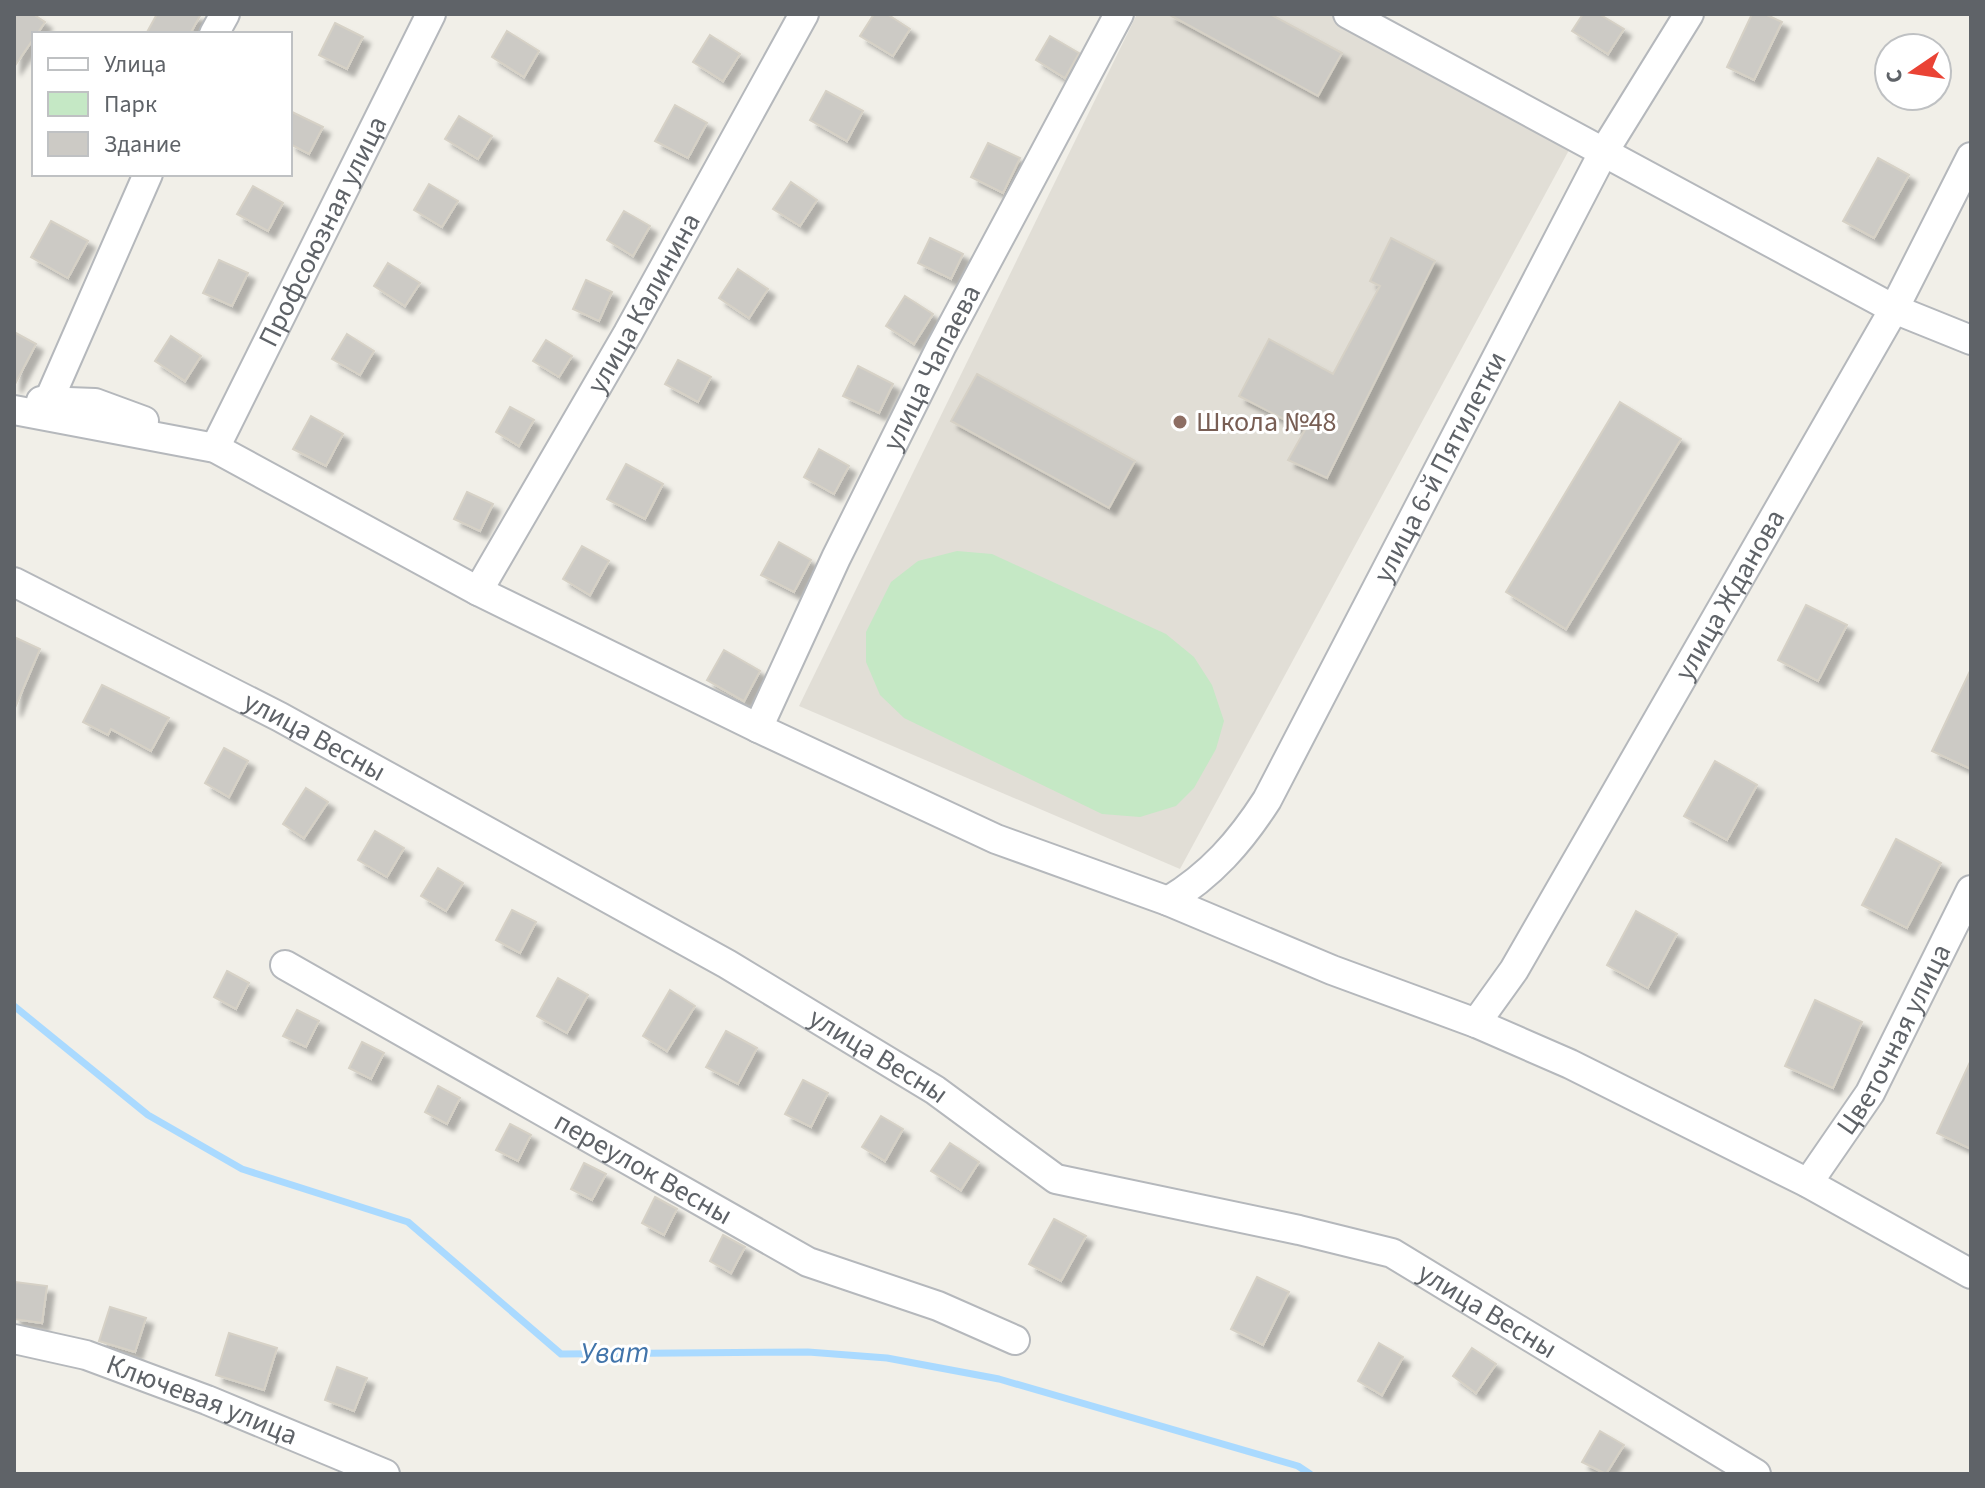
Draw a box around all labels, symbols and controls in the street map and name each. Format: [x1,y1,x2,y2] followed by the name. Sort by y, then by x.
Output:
[32,32,292,176] legend
[1873,32,1953,112] north arrow
[104,47,166,82] text: Улица
[1877,66,1912,86] text: С
[104,87,157,122] text: Парк
[249,109,397,354] street label: Профсоюзная улица
[104,127,181,162] text: Здание
[577,206,710,401] street label: улица Калинина
[872,277,991,458] street label: улица Чапаева
[1363,344,1517,590] street label: улица 6-й Пятилетки
[1196,402,1337,442] place label: Школа №48
[1171,413,1189,431] marker: Школа №48
[1665,502,1795,688] street label: улица Жданова
[236,682,393,792] street label: улица Весны
[1827,937,1961,1143] street label: Цветочная улица
[801,998,957,1113] street label: улица Весны
[547,1102,740,1235] street label: переулок Весны
[1410,1253,1565,1369] street label: улица Весны
[580,1331,650,1375] water label: Уват
[101,1344,304,1455] street label: Ключевая улица

